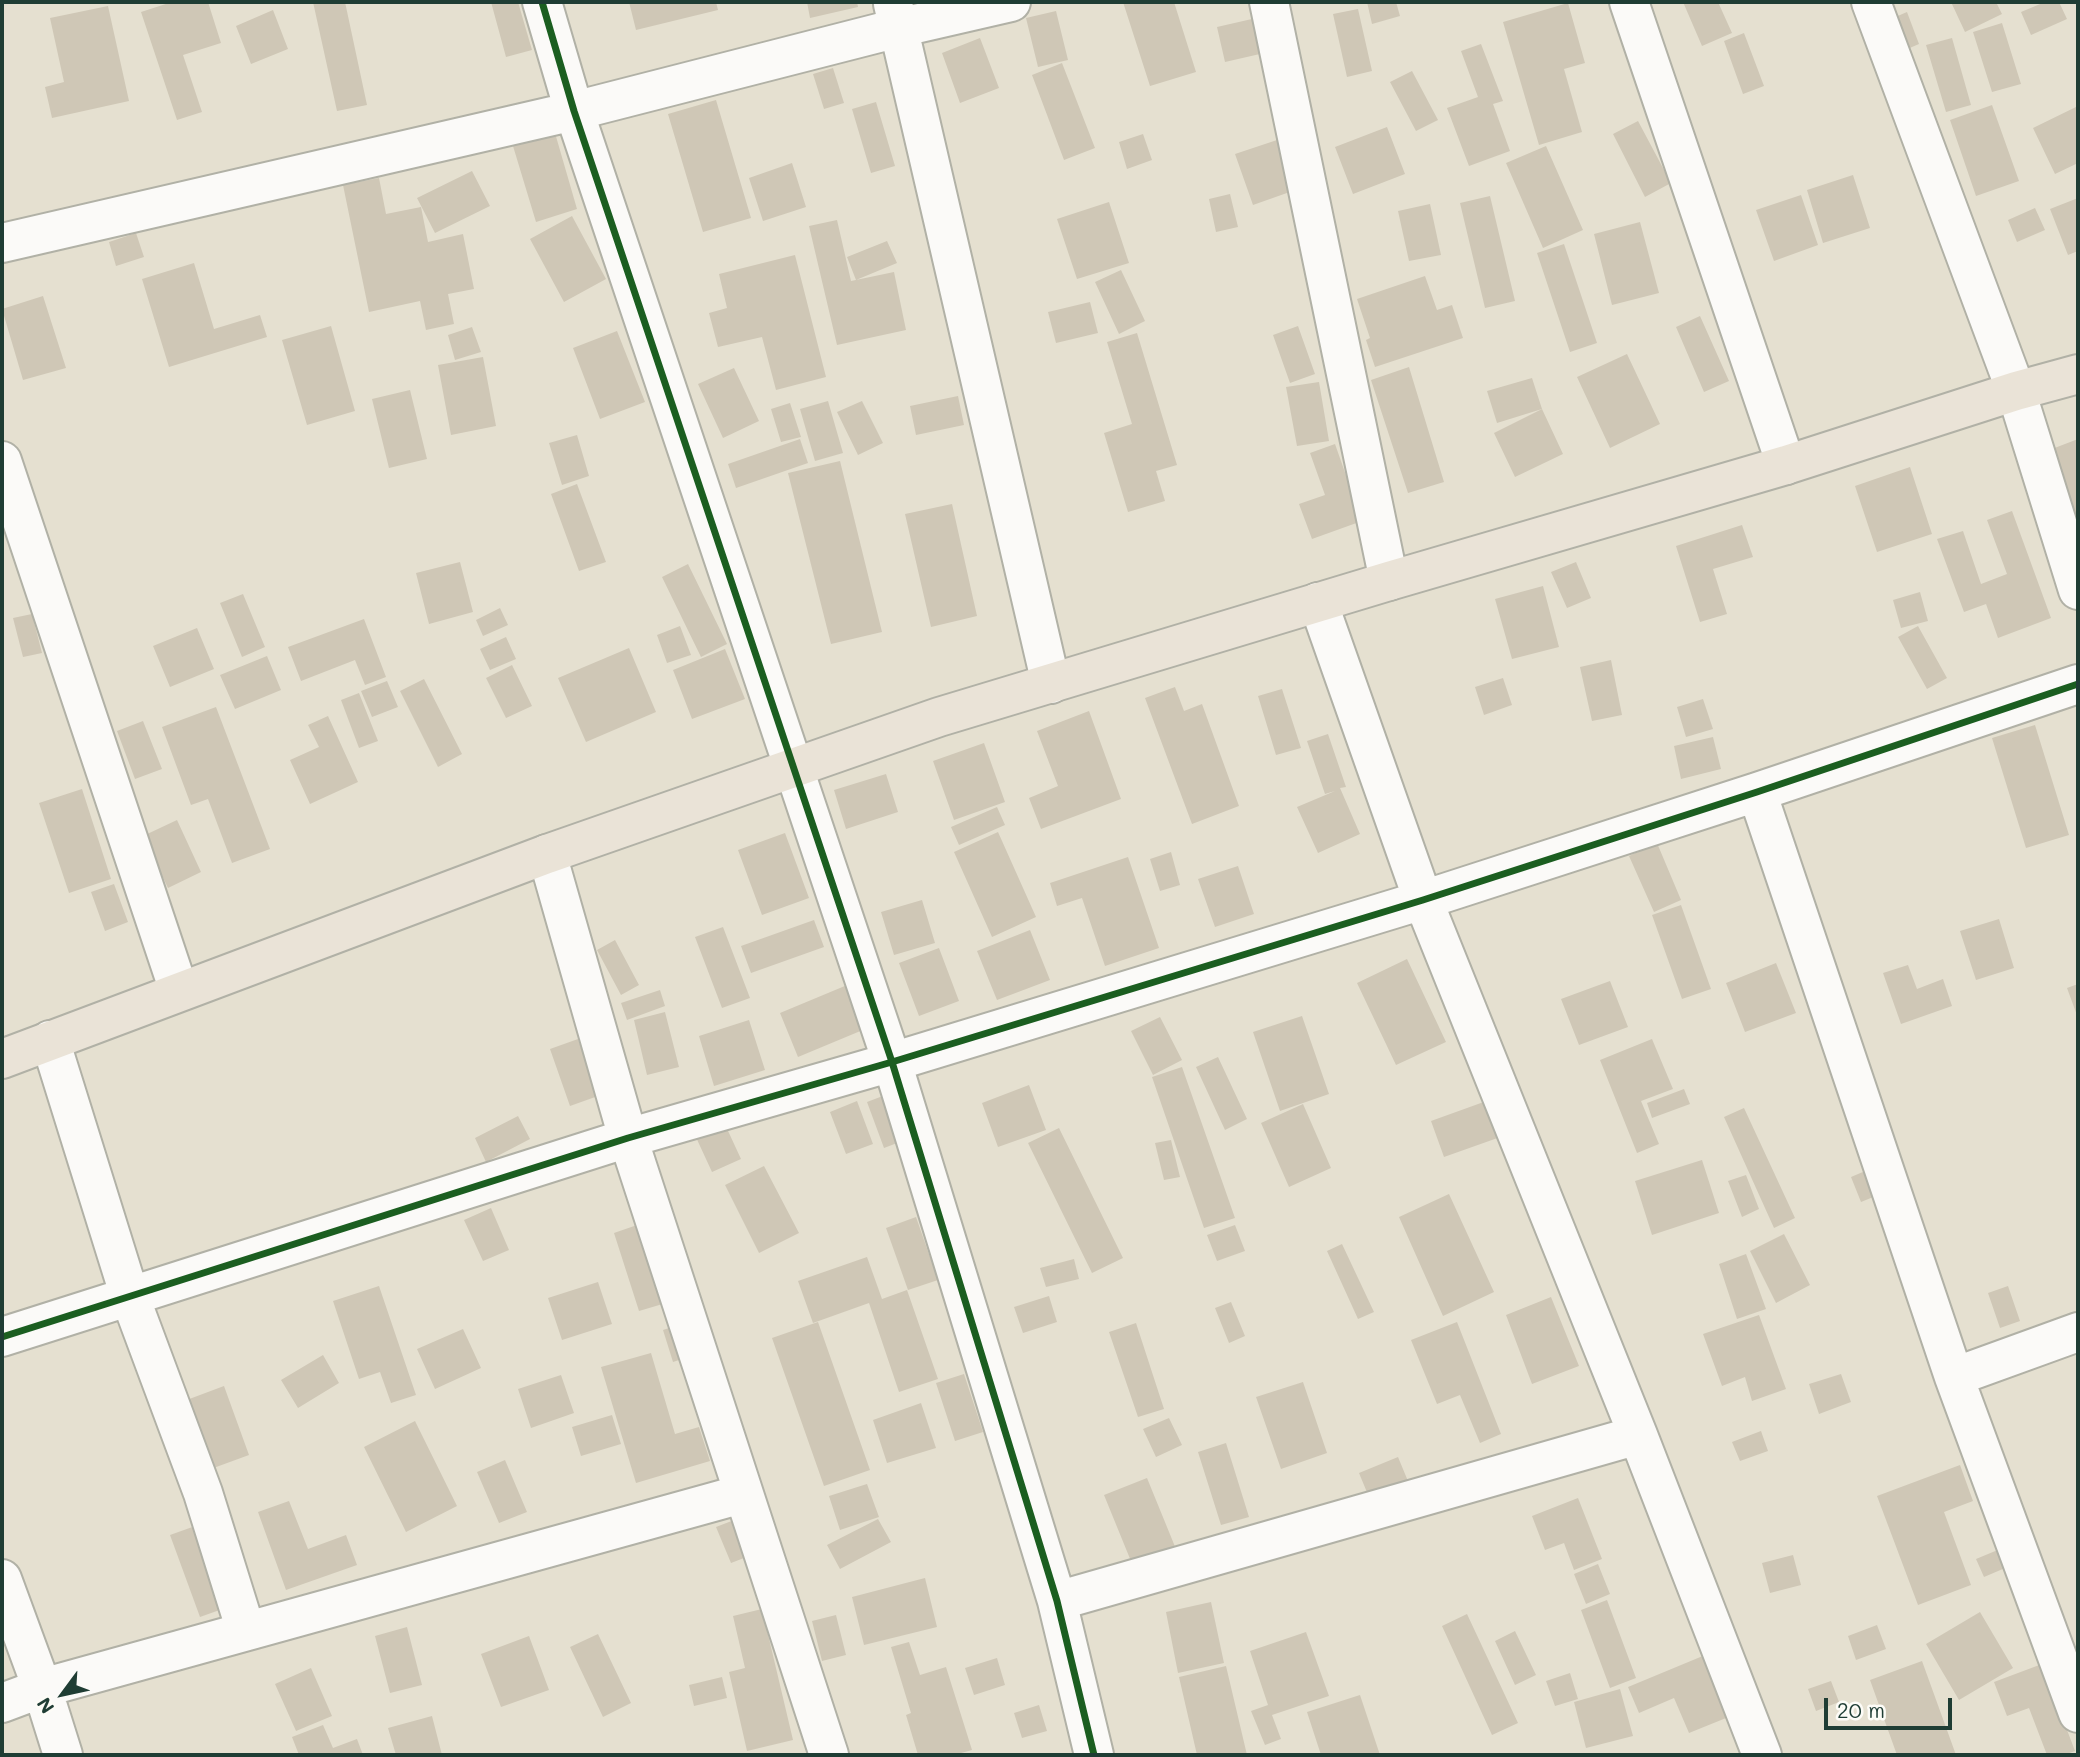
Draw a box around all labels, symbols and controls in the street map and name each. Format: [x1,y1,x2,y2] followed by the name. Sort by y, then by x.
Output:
[28,1659,98,1729] north arrow
[1828,1684,1956,1728] scale bar
[31,1693,59,1719] text: N
[1837,1696,1885,1723] text: 20 m

